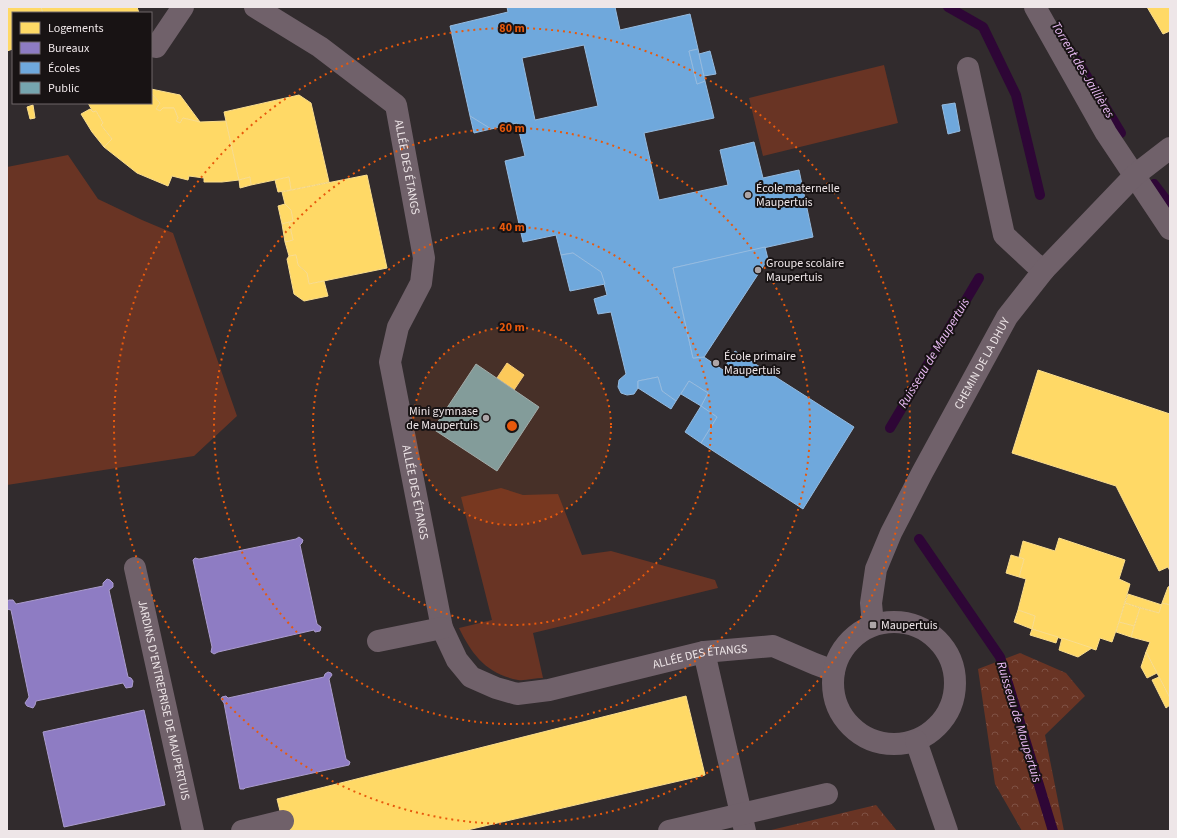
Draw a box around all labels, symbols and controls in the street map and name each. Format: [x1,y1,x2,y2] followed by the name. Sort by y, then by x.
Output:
[12,12,152,104] legend
[1047,18,1119,122] water label: Torrent des Jaillières
[48,20,103,37] text: Logements
[499,20,525,37] text: 80 m
[48,40,90,57] text: Bureaux
[48,60,80,77] text: Écoles
[48,80,80,97] text: Public
[390,118,424,216] street label: ALLÉE DES ÉTANGS
[499,120,525,137] text: 60 m
[756,180,840,211] place label: École maternelle Maupertuis
[743,190,753,200] marker: École maternelle Maupertuis
[499,219,525,236] text: 40 m
[766,255,844,286] place label: Groupe scolaire Maupertuis
[753,265,763,275] marker: Groupe scolaire Maupertuis
[894,295,974,411] water label: Ruisseau de Maupertuis
[950,314,1014,412] street label: CHEMIN DE LA DHUY
[499,319,525,336] text: 20 m
[724,348,796,379] place label: École primaire Maupertuis
[711,358,721,368] marker: École primaire Maupertuis
[406,403,478,434] place label: Mini gymnase de Maupertuis
[481,413,491,423] marker: Mini gymnase de Maupertuis
[505,419,519,433] centre of rings
[398,443,433,541] street label: ALLÉE DES ÉTANGS
[134,598,194,802] street label: JARDINS D'ENTREPRISE DE MAUPERTUIS
[881,617,938,634] place label: Maupertuis
[868,620,878,630] marker: Maupertuis
[651,640,748,673] street label: ALLÉE DES ÉTANGS
[992,659,1046,785] water label: Ruisseau de Maupertuis

